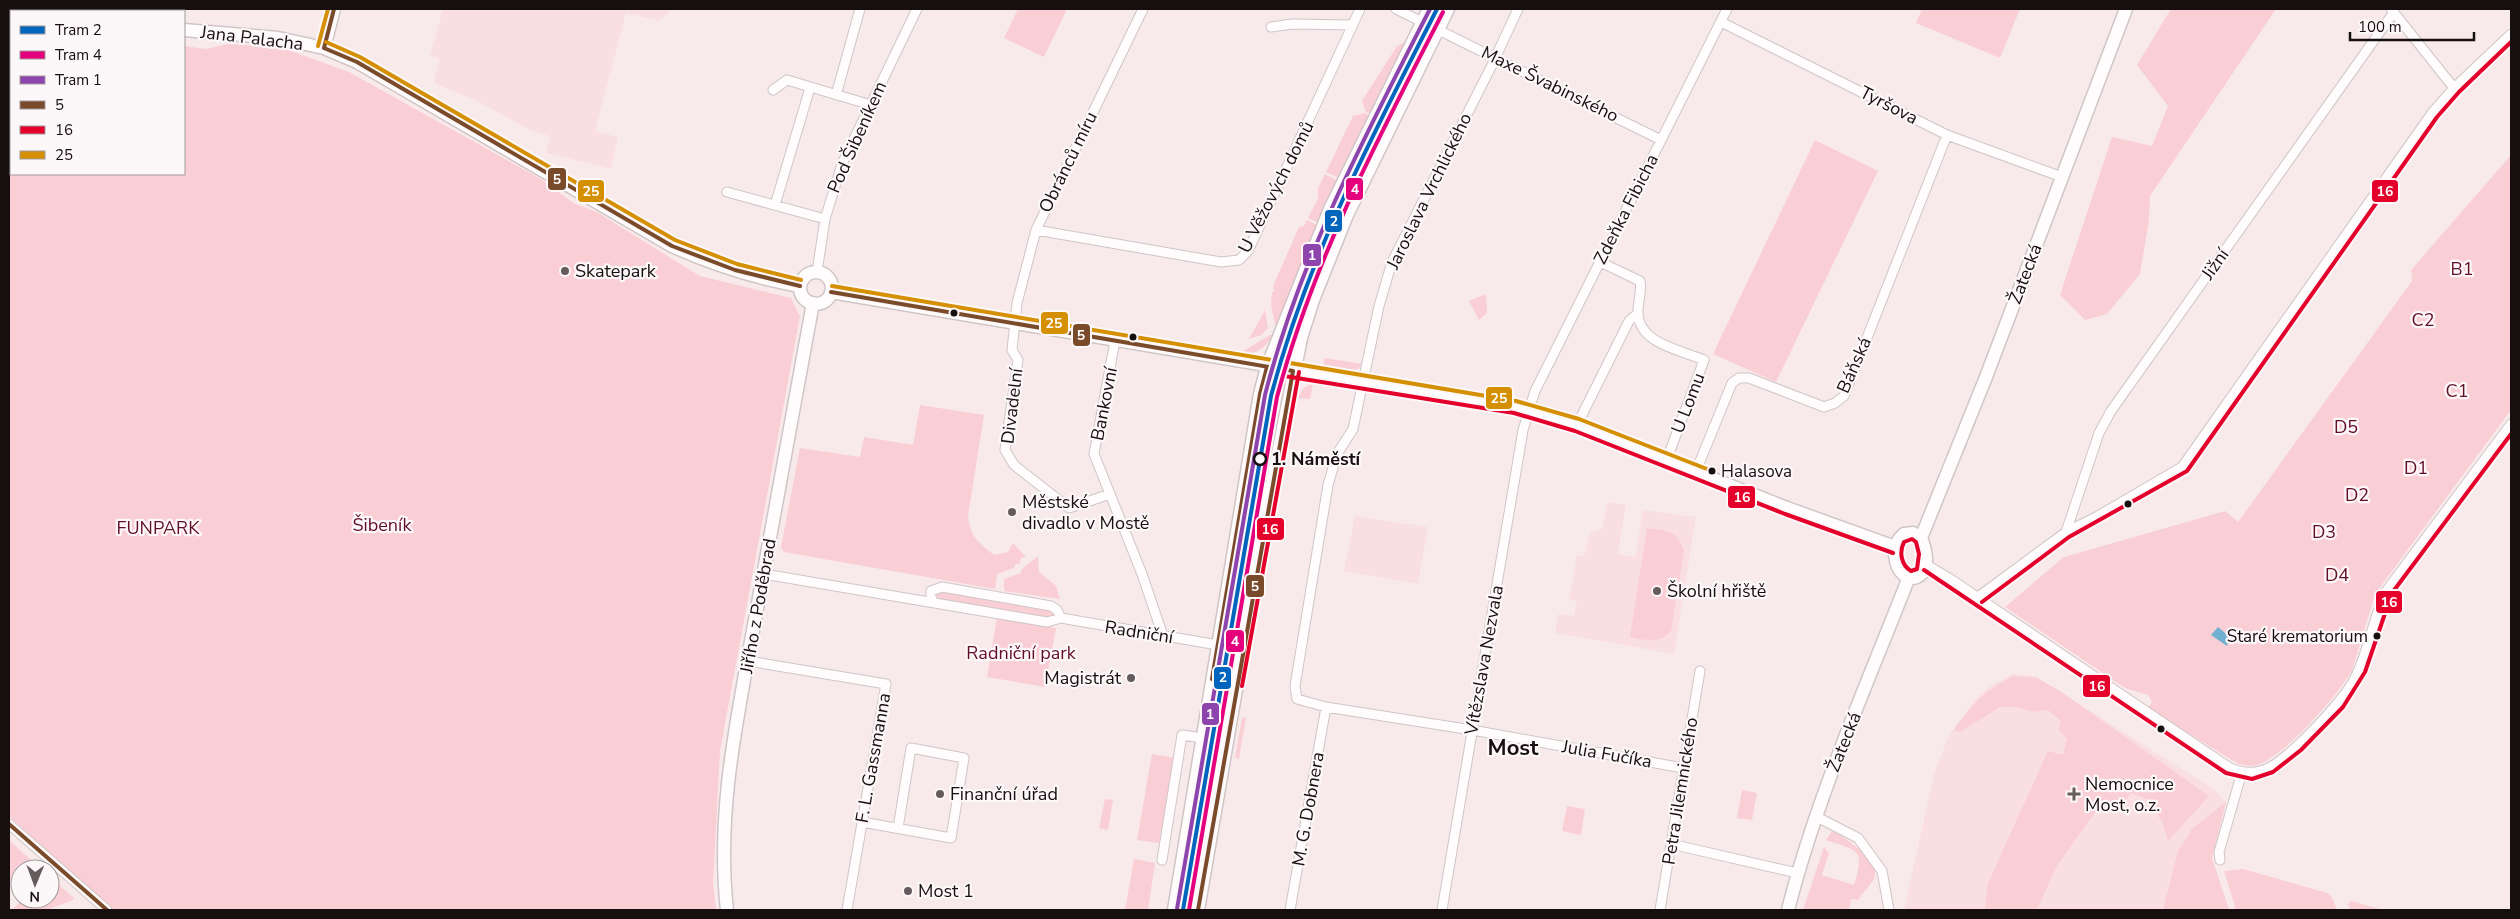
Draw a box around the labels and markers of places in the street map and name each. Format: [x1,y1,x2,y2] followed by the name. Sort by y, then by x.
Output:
[575,259,657,283] place label: Skatepark
[559,265,571,277] marker: Skatepark
[949,308,959,318] unlabelled marker
[1128,332,1138,342] unlabelled marker
[1271,447,1362,471] place label: 1. Náměstí
[1253,452,1267,466] marker: 1. Náměstí
[1721,460,1792,483] place label: Halasova
[1707,466,1717,476] marker: Halasova
[1022,490,1149,535] place label: Městské divadlo v Mostě
[2123,499,2133,509] unlabelled marker
[1006,506,1018,518] marker: Městské divadlo v Mostě
[1667,579,1766,603] place label: Školní hřiště
[1651,585,1663,597] marker: Školní hřiště
[2227,625,2368,648] place label: Staré krematorium
[2372,631,2382,641] marker: Staré krematorium
[1044,666,1122,690] place label: Magistrát
[1125,672,1137,684] marker: Magistrát
[2156,724,2166,734] unlabelled marker
[2085,772,2174,817] place label: Nemocnice Most, o.z.
[950,782,1058,806] place label: Finanční úřad
[2067,787,2081,801] marker: Nemocnice Most, o.z.
[934,788,946,800] marker: Finanční úřad
[918,879,974,903] place label: Most 1
[902,885,914,897] marker: Most 1

